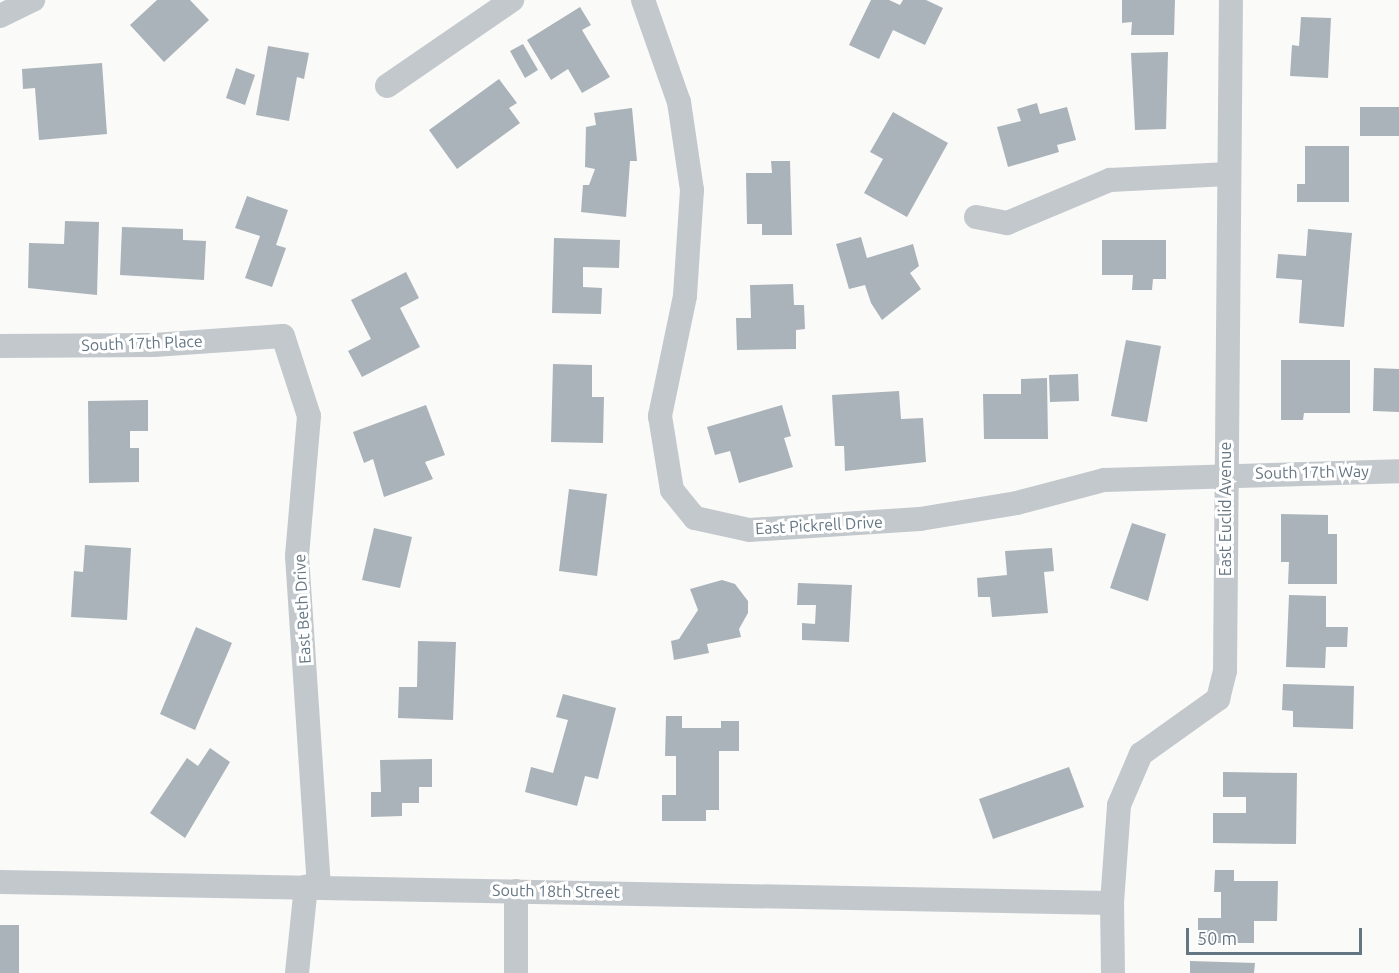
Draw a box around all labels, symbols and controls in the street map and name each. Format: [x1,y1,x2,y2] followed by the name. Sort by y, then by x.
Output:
[81,331,203,355] street label: South 17th Place
[1215,442,1235,576] street label: East Euclid Avenue
[1255,461,1369,483] street label: South 17th Way
[755,512,883,538] street label: East Pickrell Drive
[290,554,314,664] street label: East Beth Drive
[492,880,620,902] street label: South 18th Street
[1189,916,1364,954] scale bar
[1197,928,1237,948] text: 50 m

